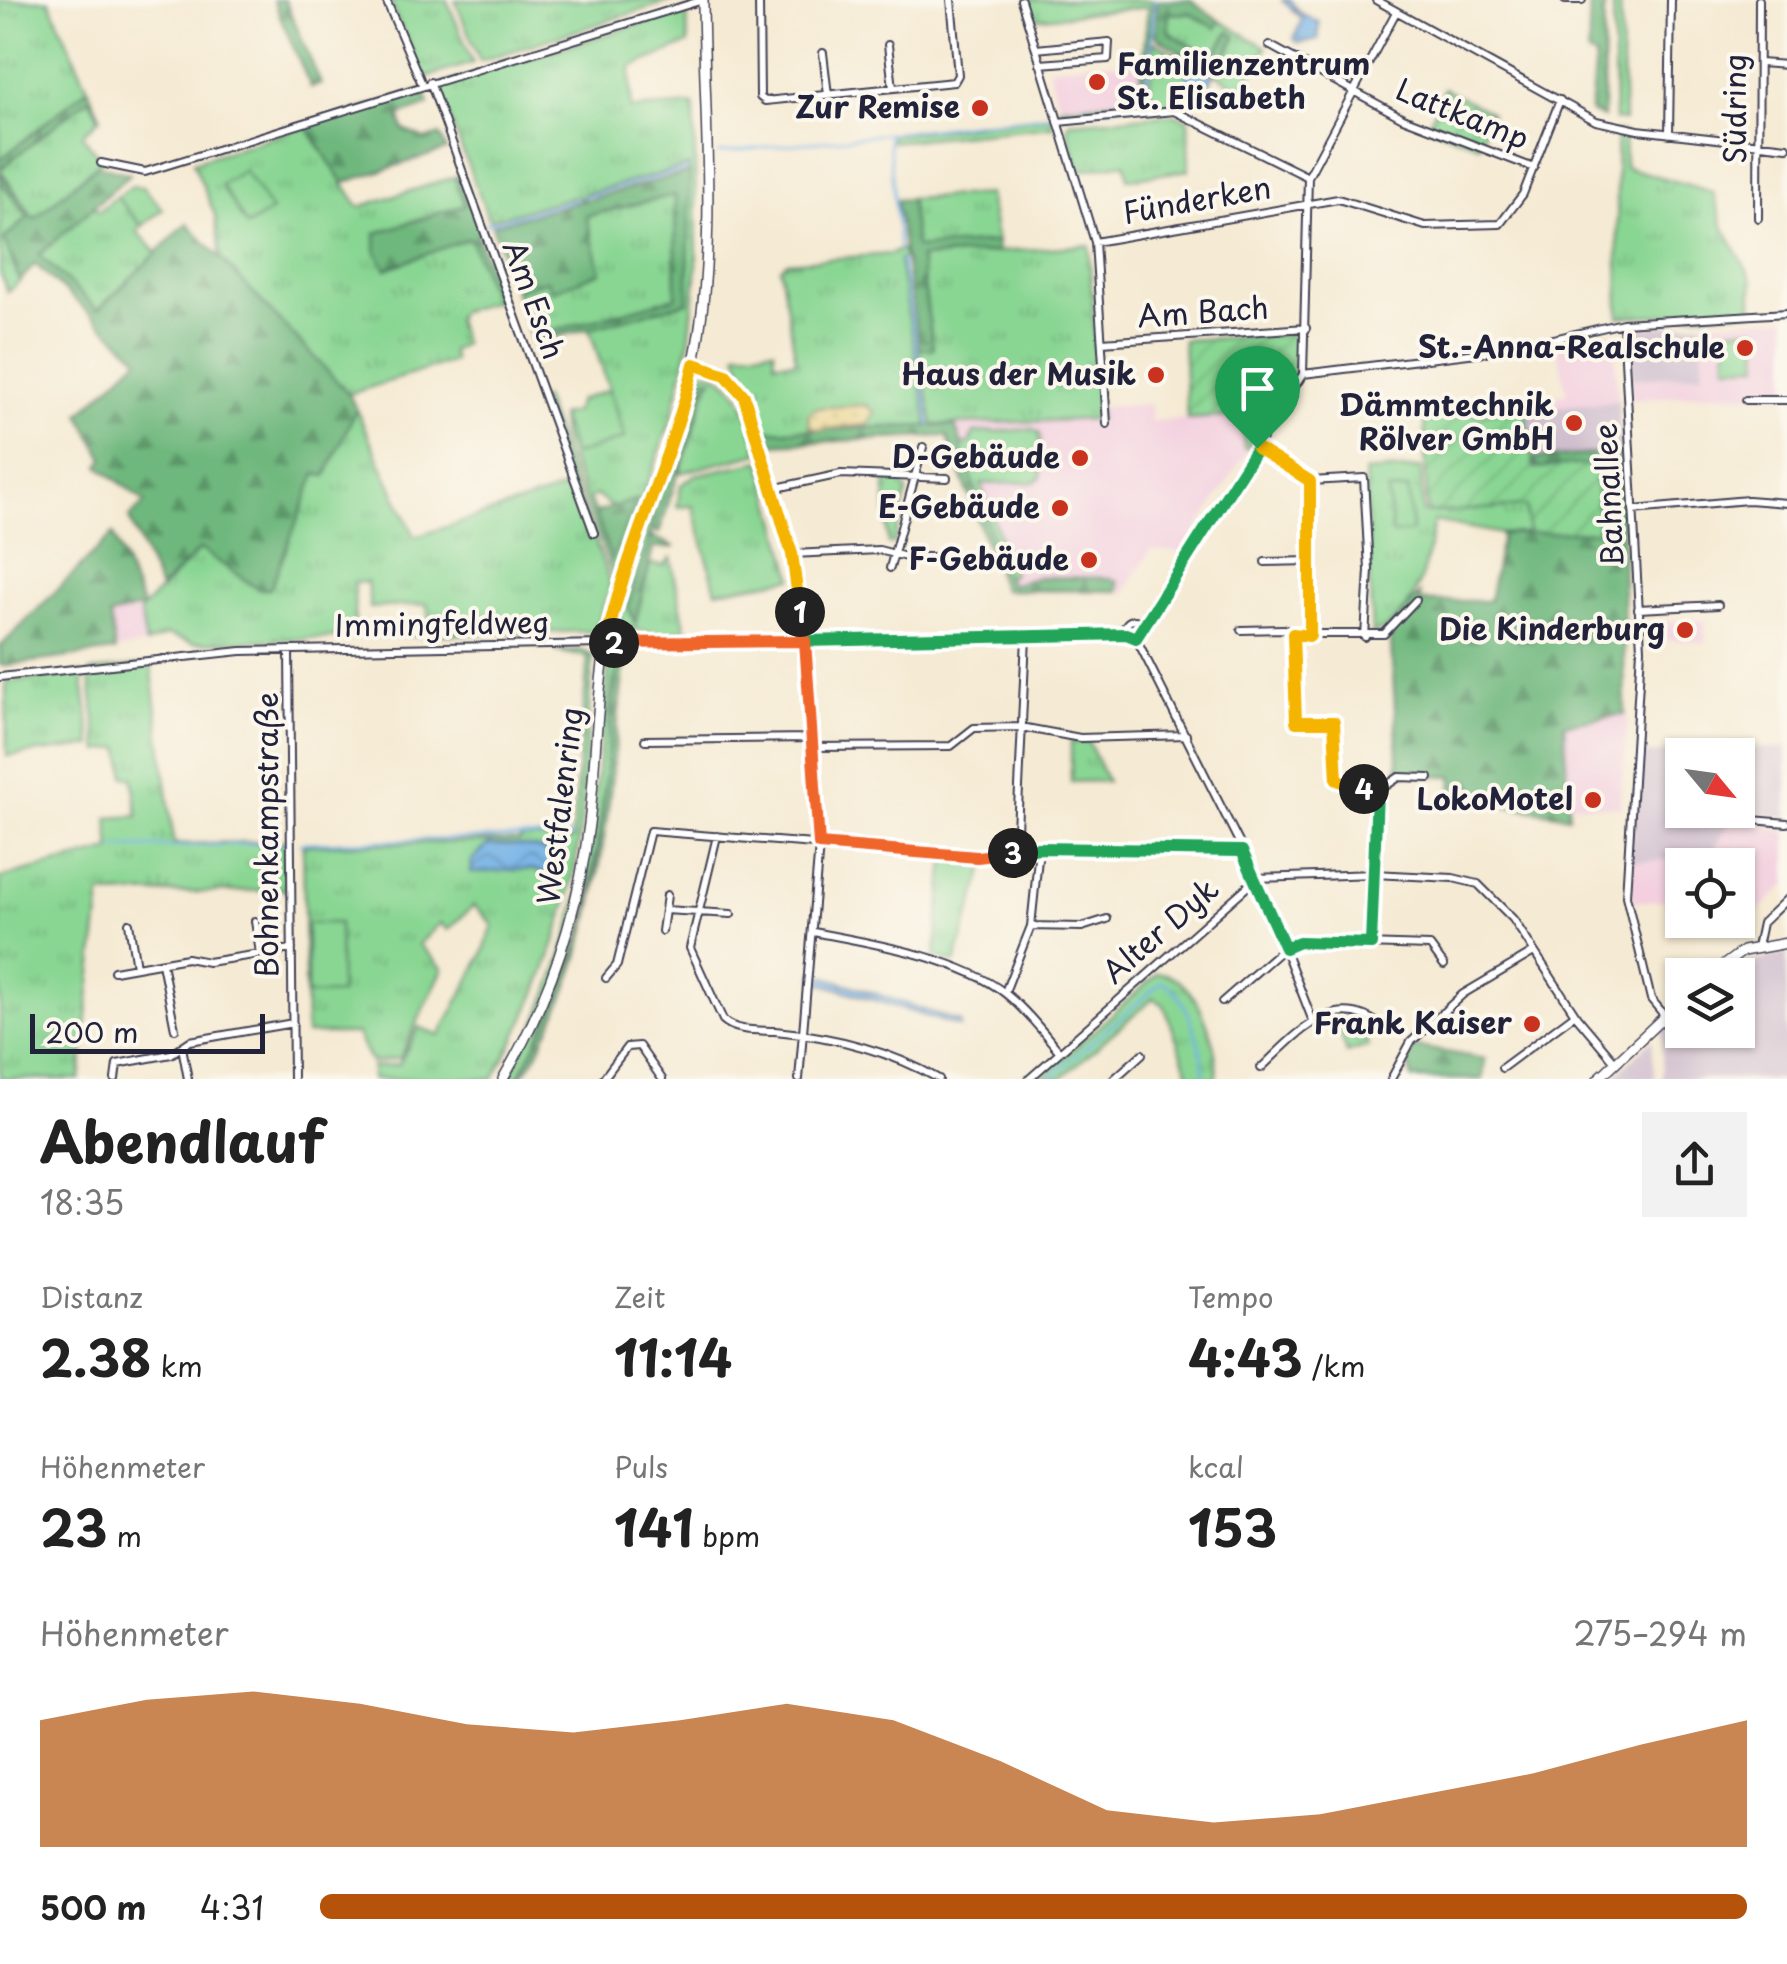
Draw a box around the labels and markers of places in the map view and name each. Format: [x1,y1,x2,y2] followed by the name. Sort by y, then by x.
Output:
[1117,40,1370,119] place label: Familienzentrum St. Elisabeth
[1086,71,1108,93] marker: Familienzentrum St. Elisabeth
[796,83,960,128] place label: Zur Remise
[969,97,991,119] marker: Zur Remise
[1418,323,1725,368] place label: St.-Anna-Realschule
[1734,337,1756,359] marker: St.-Anna-Realschule
[1215,346,1300,449] pin
[901,350,1136,395] place label: Haus der Musik
[1145,364,1167,386] marker: Haus der Musik
[1339,381,1554,460] place label: Dämmtechnik Rölver GmbH
[1563,412,1585,434] marker: Dämmtechnik Rölver GmbH
[892,433,1060,478] place label: D-Gebäude
[1069,447,1091,469] marker: D-Gebäude
[878,483,1040,528] place label: E-Gebäude
[1049,497,1071,519] marker: E-Gebäude
[909,535,1069,580] place label: F-Gebäude
[1078,549,1100,571] marker: F-Gebäude
[775,587,825,637] pin: 1
[1439,605,1665,650] place label: Die Kinderburg
[589,618,639,668] pin: 2
[1674,619,1696,641] marker: Die Kinderburg
[1339,764,1389,814] pin: 4
[1417,775,1573,820] place label: LokoMotel
[1582,789,1604,811] marker: LokoMotel
[988,828,1038,878] pin: 3
[1314,999,1513,1044] place label: Frank Kaiser
[1521,1013,1543,1035] marker: Frank Kaiser

